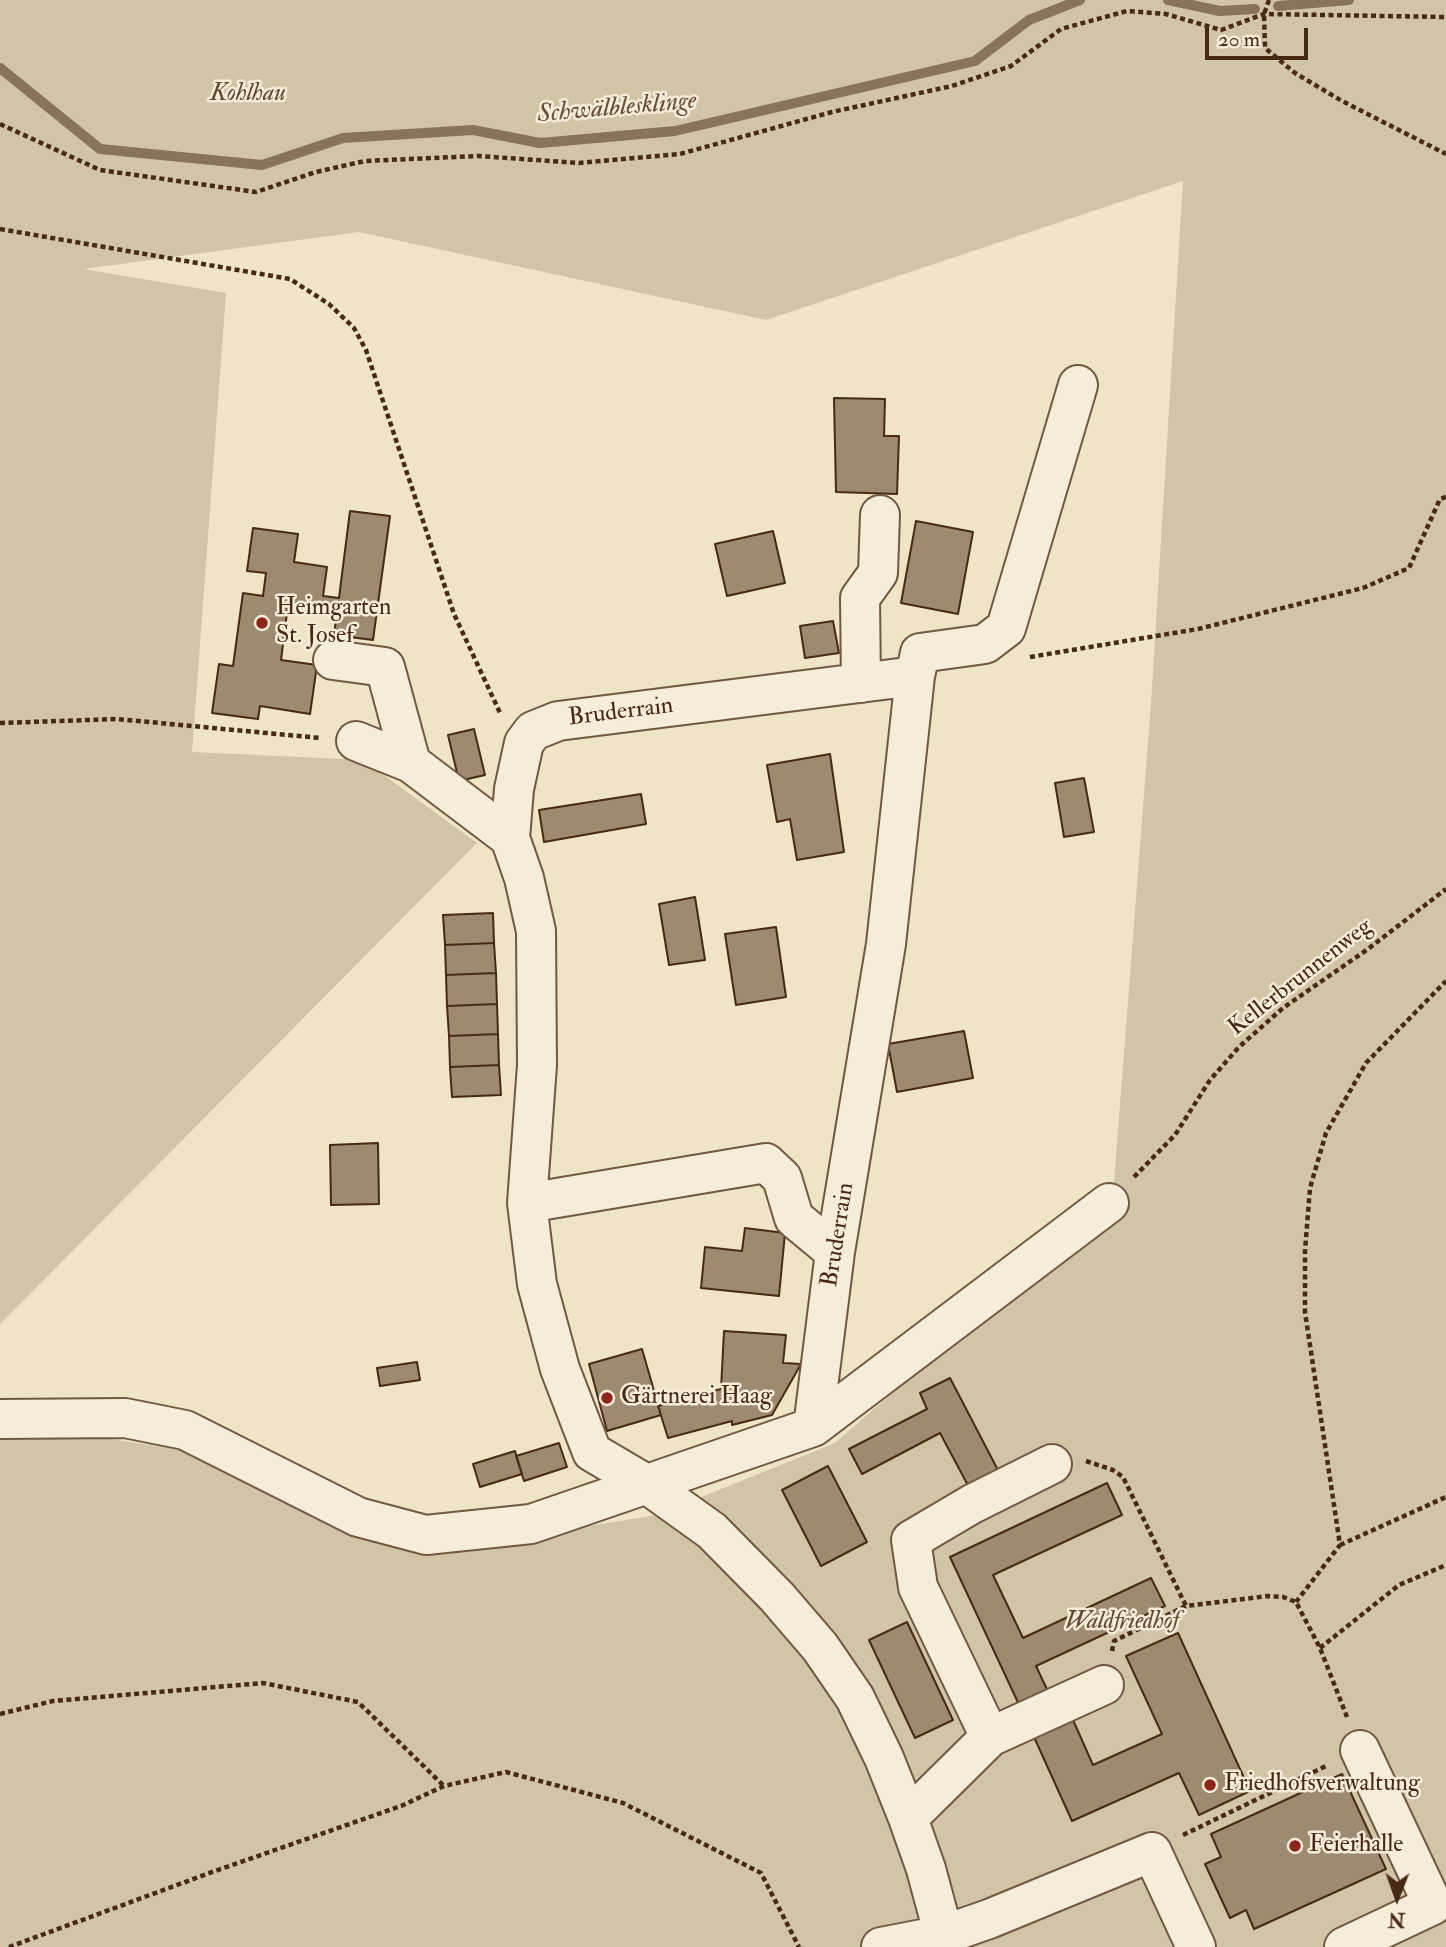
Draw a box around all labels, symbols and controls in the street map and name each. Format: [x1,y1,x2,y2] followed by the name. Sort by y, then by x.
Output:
[1208,14,1311,58] scale bar
[1218,26,1260,53] text: 20 m
[210,81,286,109] park label: Kohlhau
[536,87,698,131] water label: Schwälblesklinge
[276,595,391,651] place label: Heimgarten St. Josef
[254,615,270,631] marker: Heimgarten St. Josef
[567,692,675,734] street label: Bruderrain
[1224,913,1378,1043] street label: Kellerbrunnenweg
[817,1181,861,1289] street label: Bruderrain
[621,1384,772,1412] place label: Gärtnerei Haag
[599,1390,615,1406] marker: Gärtnerei Haag
[1065,1609,1179,1637] park label: Waldfriedhof
[1224,1771,1420,1799] place label: Friedhofsverwaltung
[1202,1777,1218,1793] marker: Friedhofsverwaltung
[1309,1832,1403,1860] place label: Feierhalle
[1287,1838,1303,1854] marker: Feierhalle
[1362,1863,1432,1933] north arrow
[1388,1907,1405,1931] text: N

